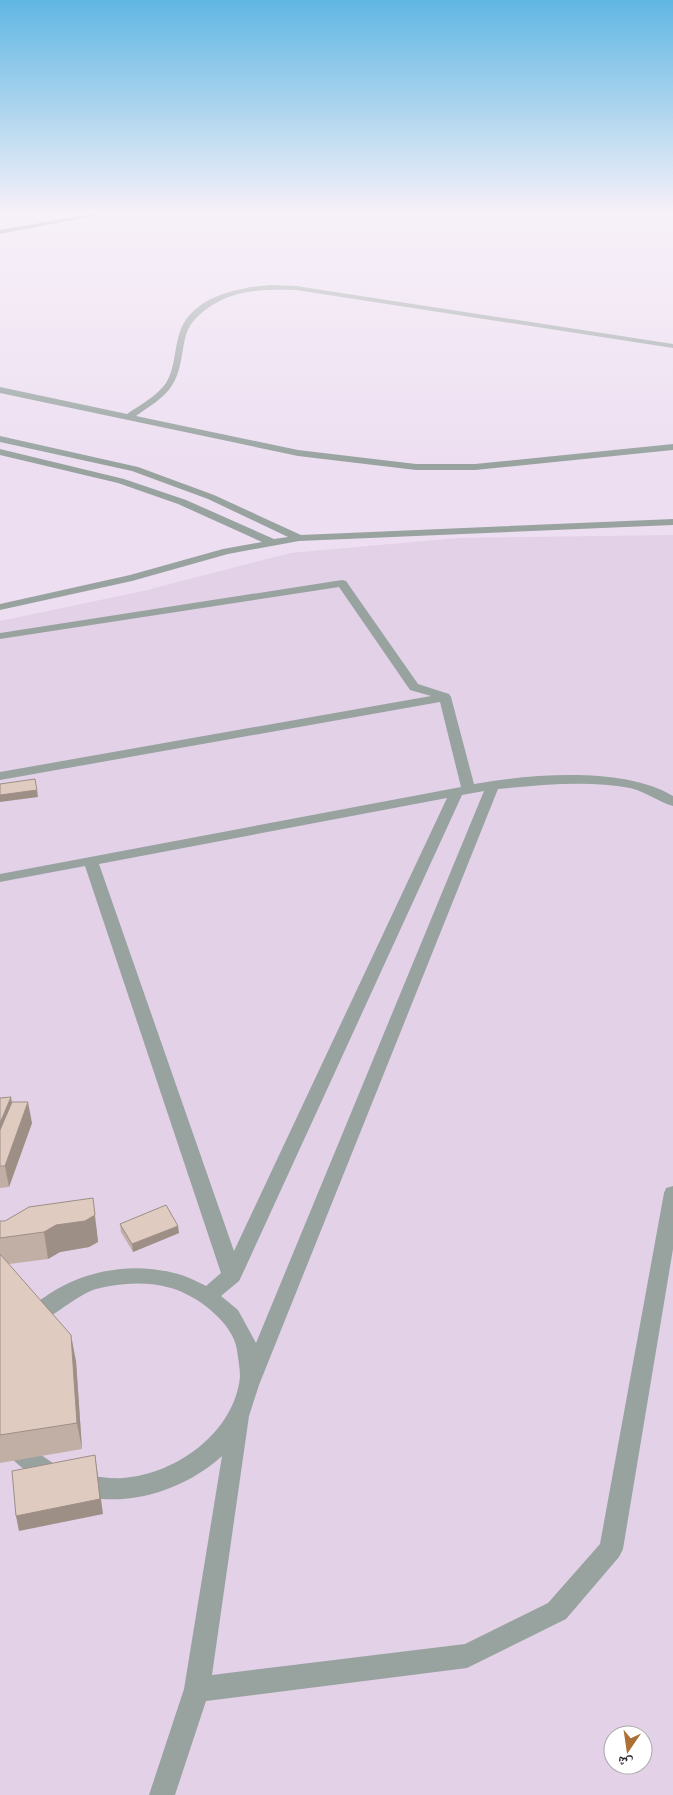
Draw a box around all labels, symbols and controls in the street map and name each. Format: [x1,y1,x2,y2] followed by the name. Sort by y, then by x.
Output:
[603,1725,653,1775] north arrow
[616,1752,634,1772] text: ش

